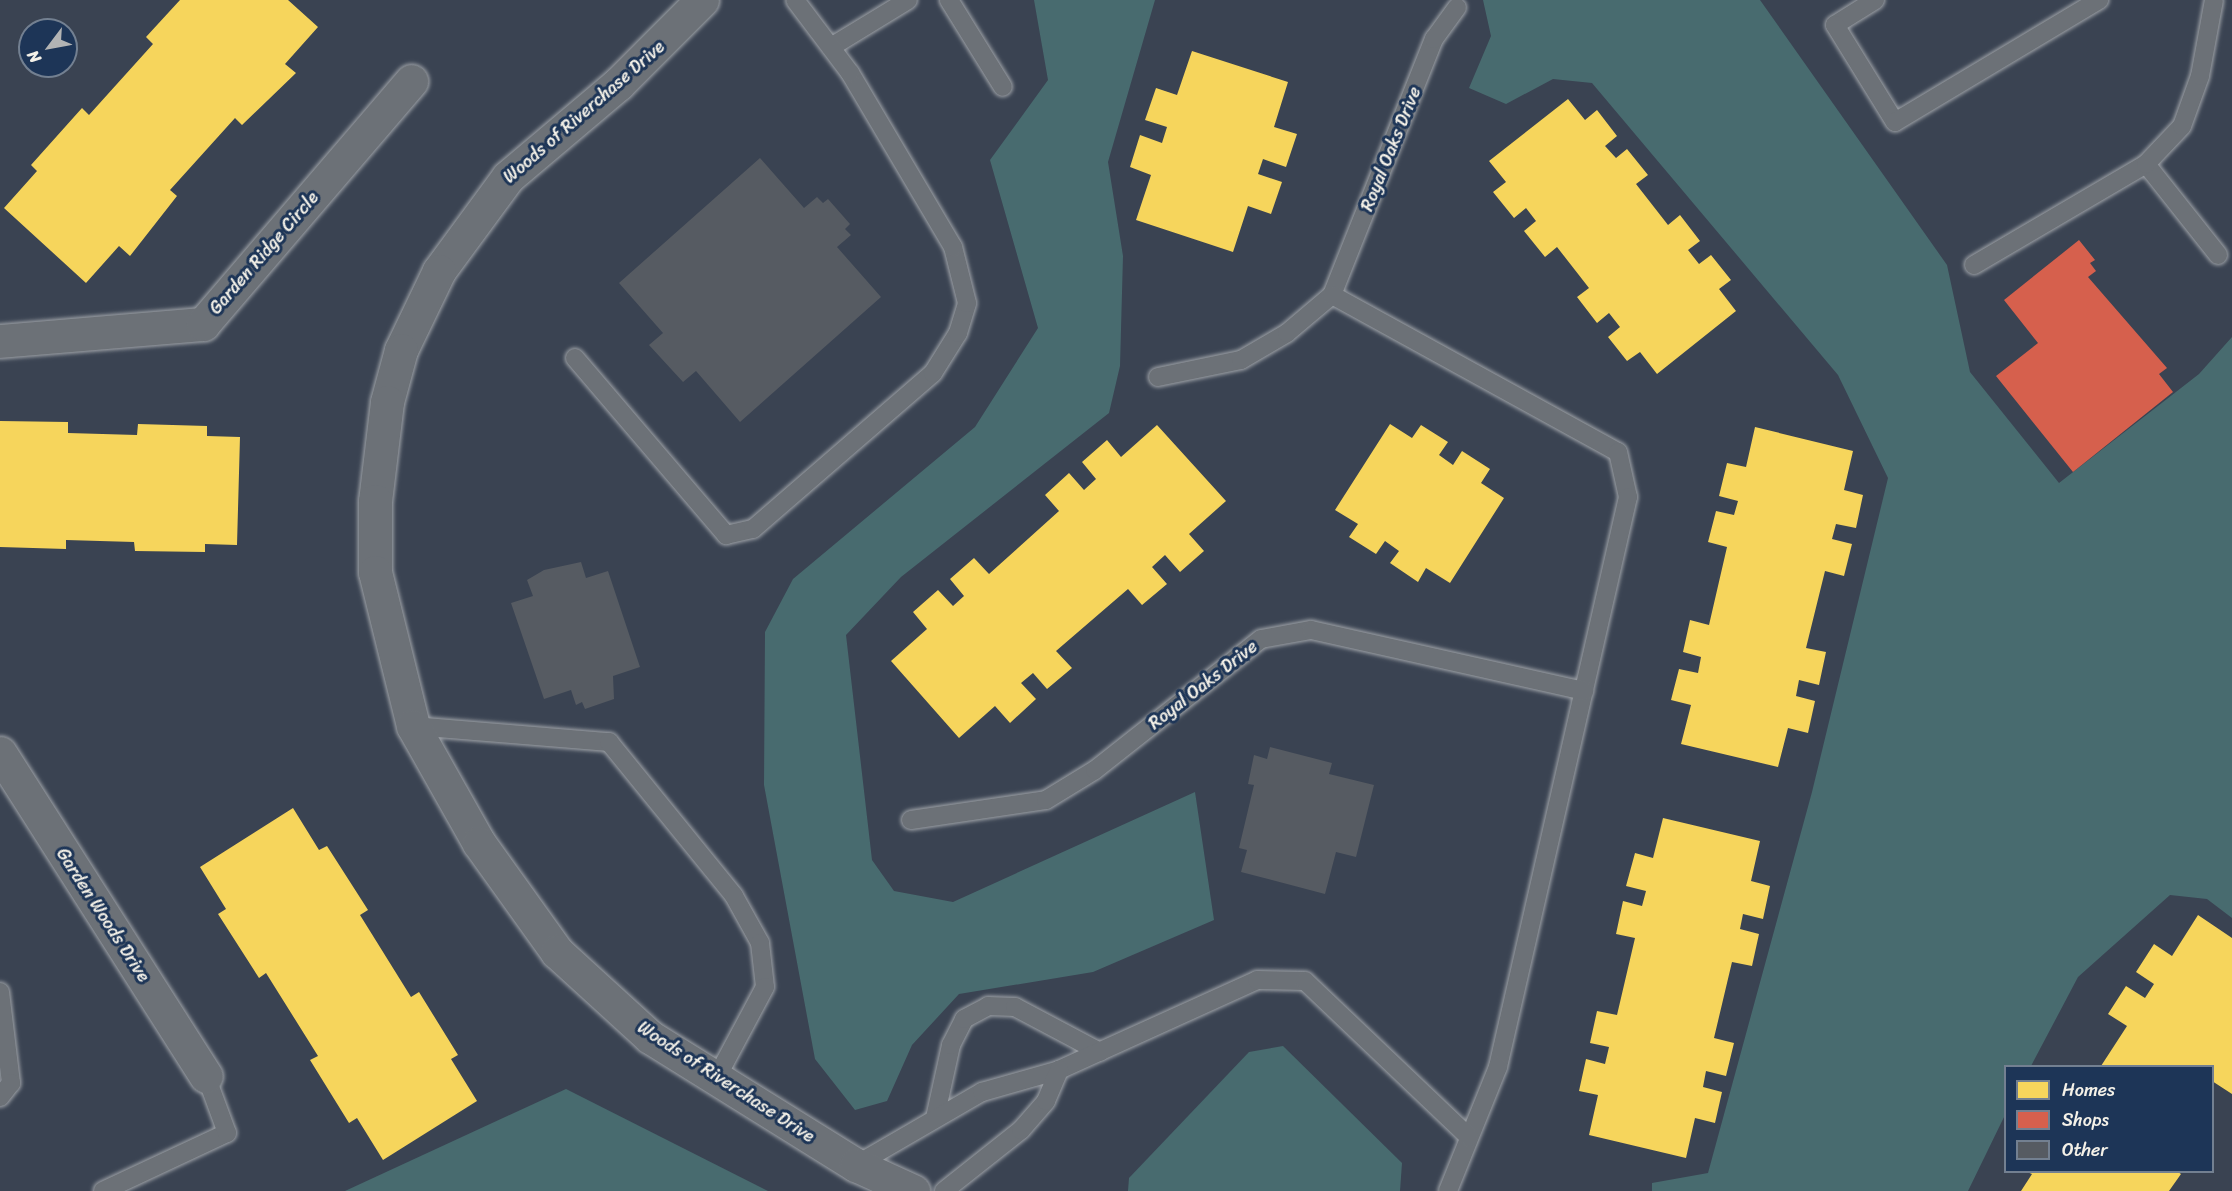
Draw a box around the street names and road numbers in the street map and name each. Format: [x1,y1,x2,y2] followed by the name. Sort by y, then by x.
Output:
[499,36,669,188] street label: Woods of Riverchase Drive
[1356,84,1426,214] street label: Royal Oaks Drive
[205,187,323,319] street label: Garden Ridge Circle
[1144,636,1262,734] street label: Royal Oaks Drive
[51,844,155,986] street label: Garden Woods Drive
[633,1016,819,1148] street label: Woods of Riverchase Drive

